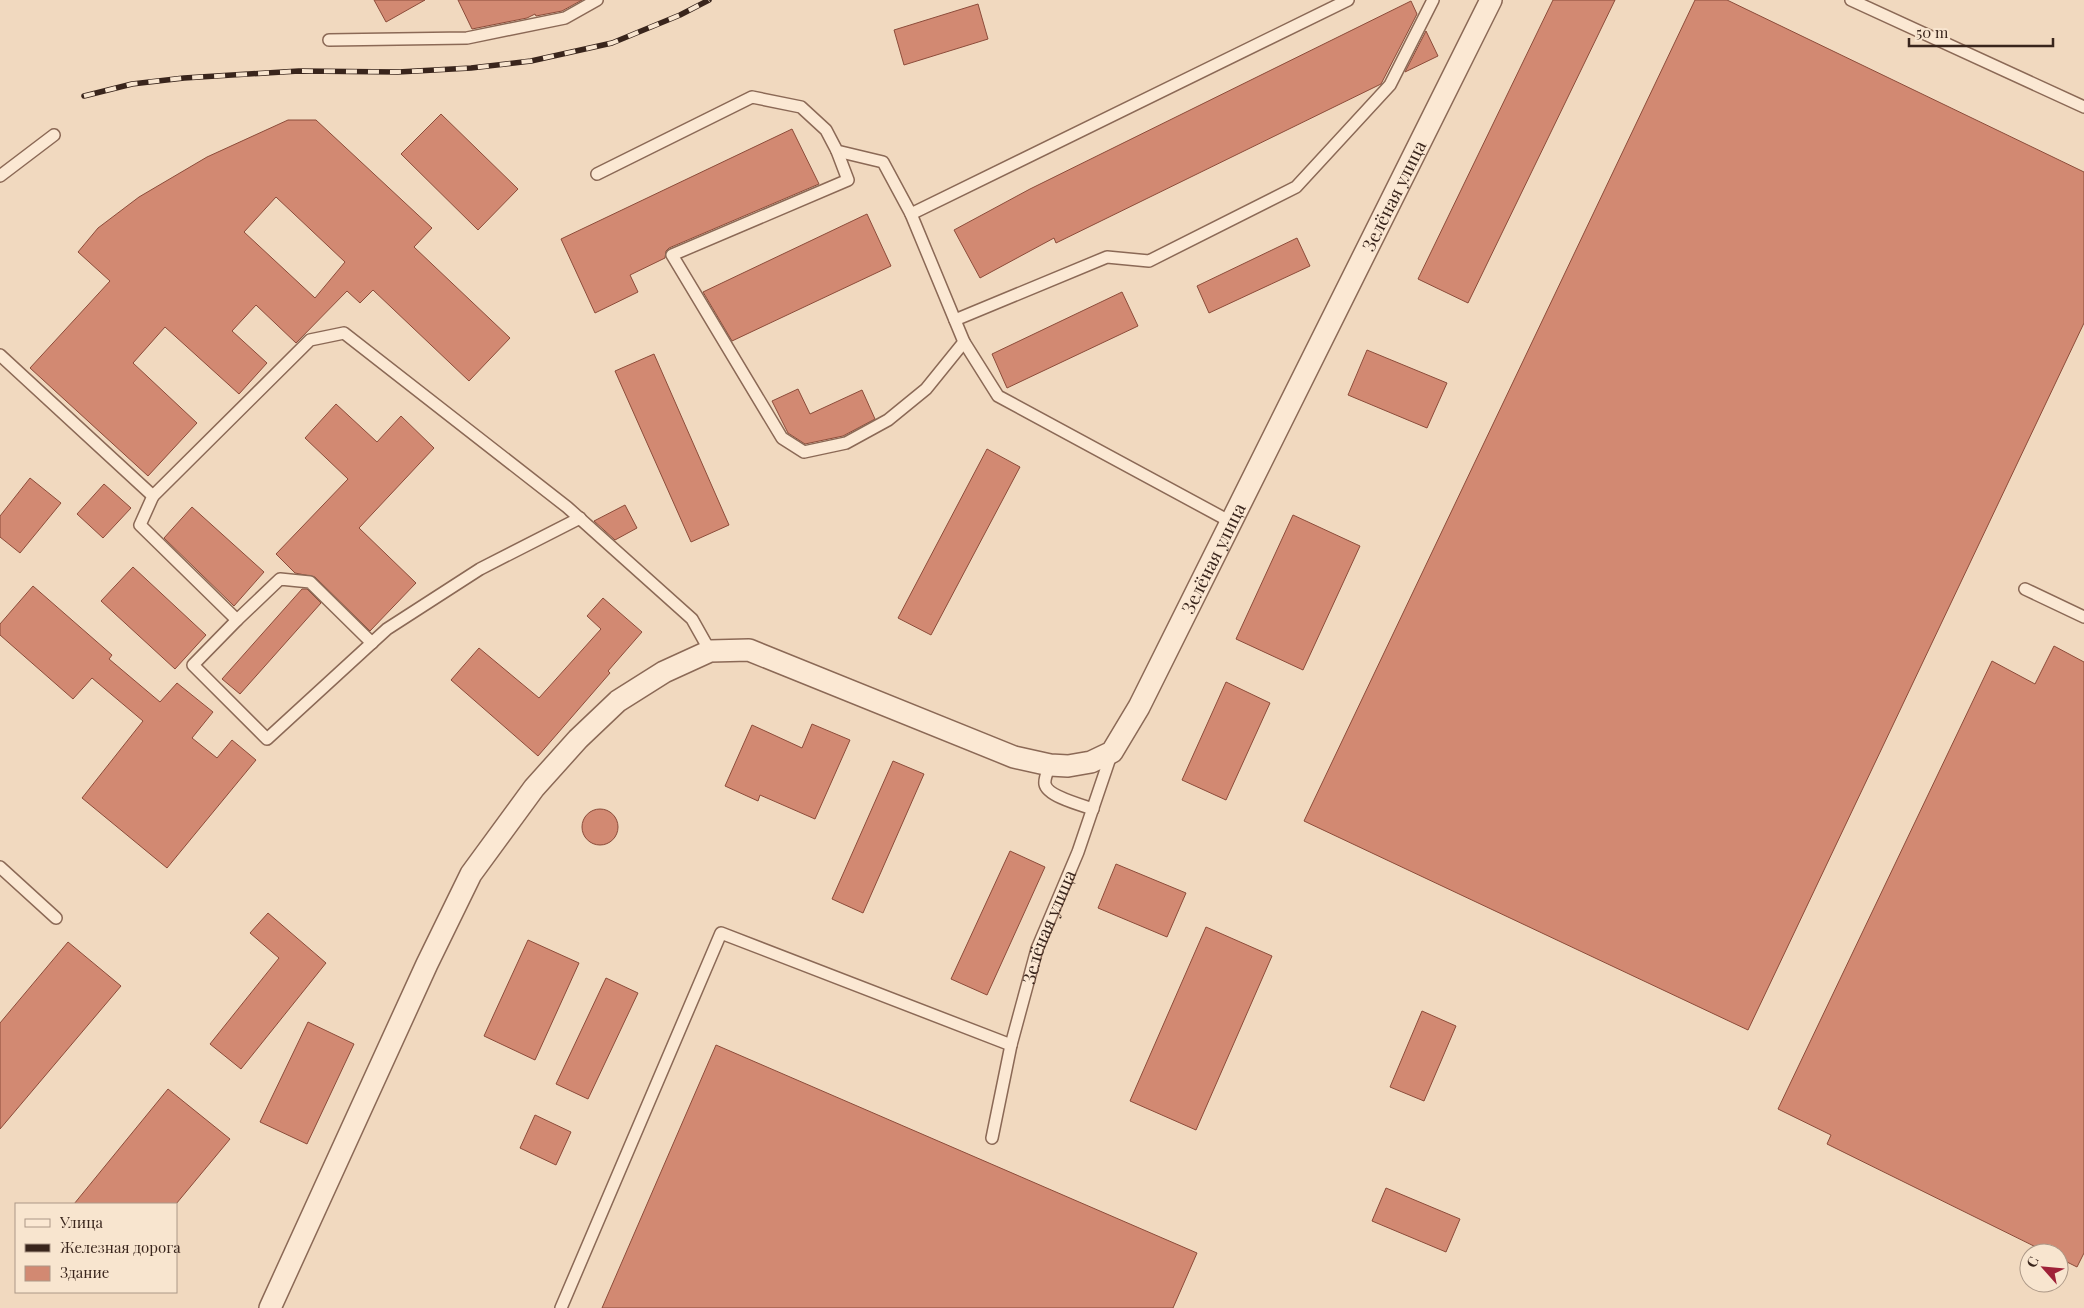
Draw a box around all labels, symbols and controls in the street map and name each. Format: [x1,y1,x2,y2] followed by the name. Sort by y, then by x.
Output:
[1909,15,2053,47] scale bar
[1916,22,1949,42] text: 50 m
[1356,136,1431,255] street label: Зелёная улица
[1176,499,1251,617] street label: Зелёная улица
[1016,866,1081,987] street label: Зелёная улица
[15,1203,178,1293] legend
[59,1212,103,1232] text: Улица
[60,1237,181,1257] text: Железная дорога
[2019,1243,2069,1293] north arrow
[2021,1253,2043,1271] text: С
[60,1262,109,1282] text: Здание

